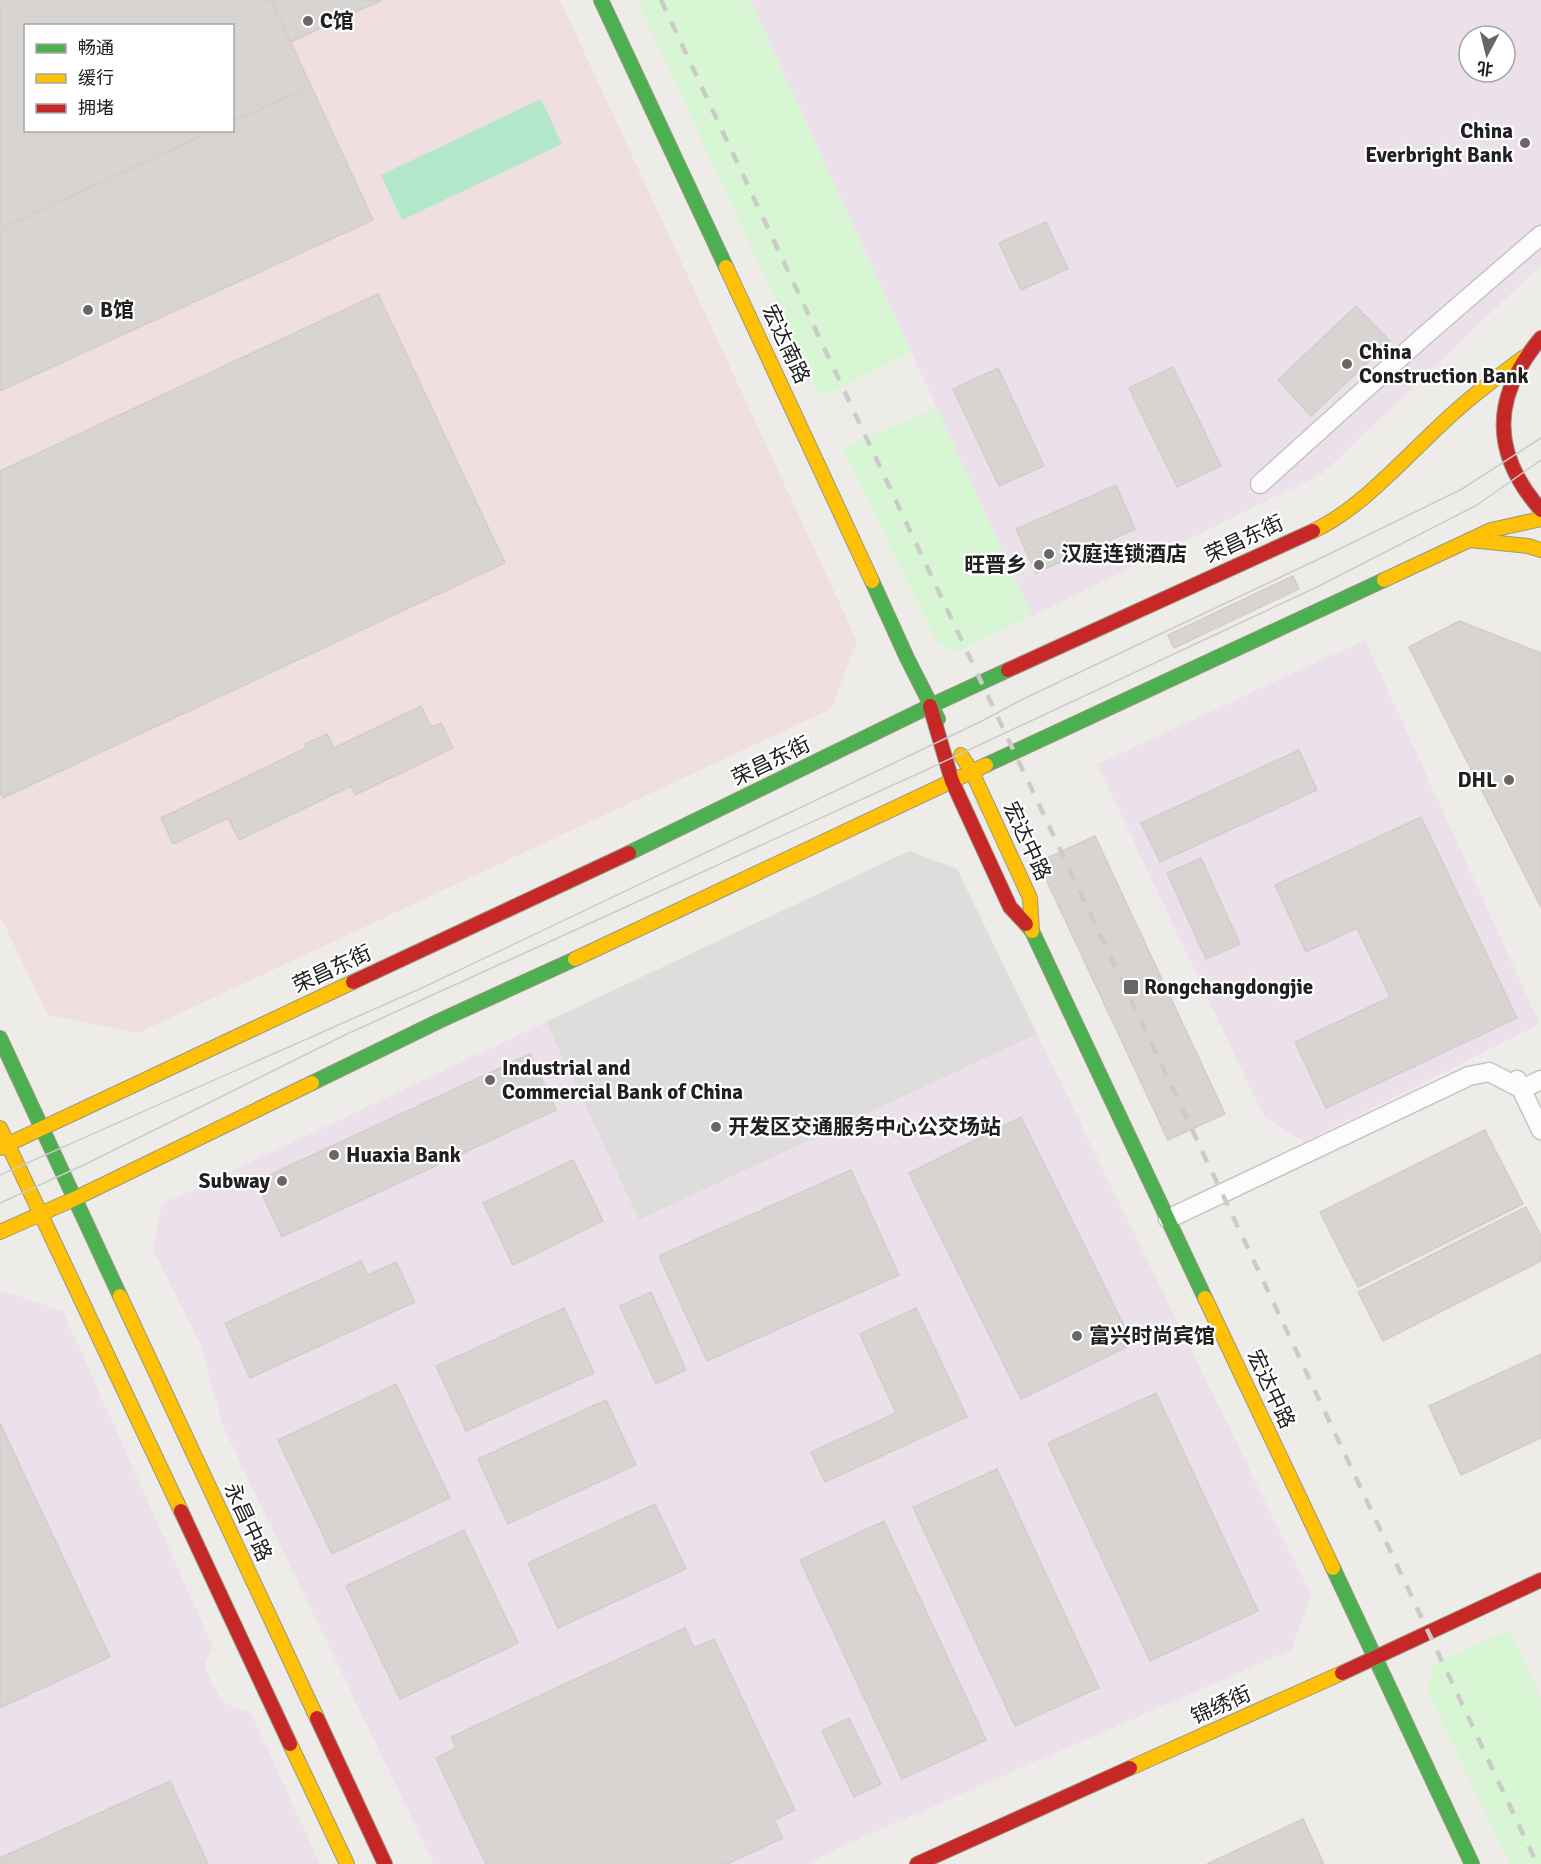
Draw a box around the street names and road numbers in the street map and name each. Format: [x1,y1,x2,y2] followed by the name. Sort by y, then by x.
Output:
[756,300,816,388] street label: 宏达南路
[1200,509,1288,569] street label: 荣昌东街
[728,731,814,791] street label: 荣昌东街
[997,797,1057,885] street label: 宏达中路
[288,939,376,999] street label: 荣昌东街
[1241,1345,1301,1433] street label: 宏达中路
[218,1478,278,1566] street label: 永昌中路
[1187,1680,1255,1730] street label: 锦绣街

